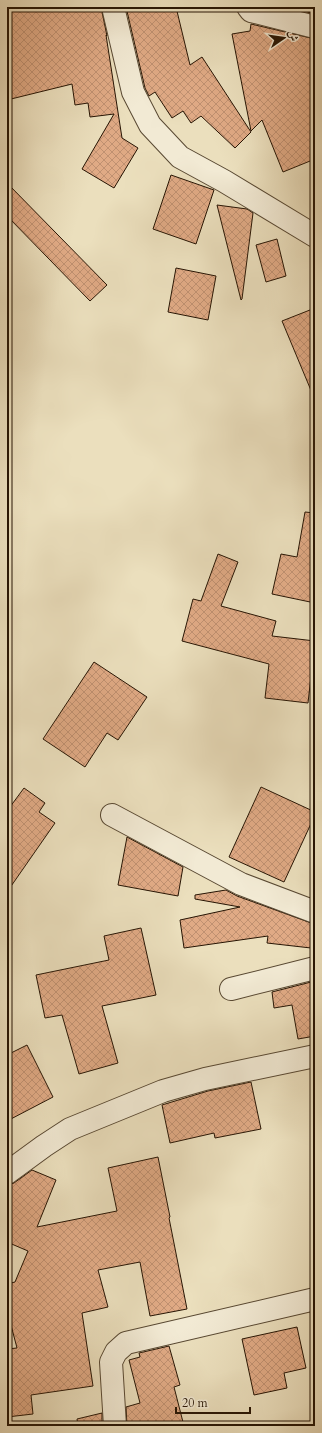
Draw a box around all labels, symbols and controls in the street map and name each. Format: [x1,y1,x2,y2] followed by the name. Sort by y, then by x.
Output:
[264,18,304,58] north arrow
[285,29,302,43] text: ش
[176,1389,250,1415] scale bar
[182,1395,209,1411] text: 20 m

